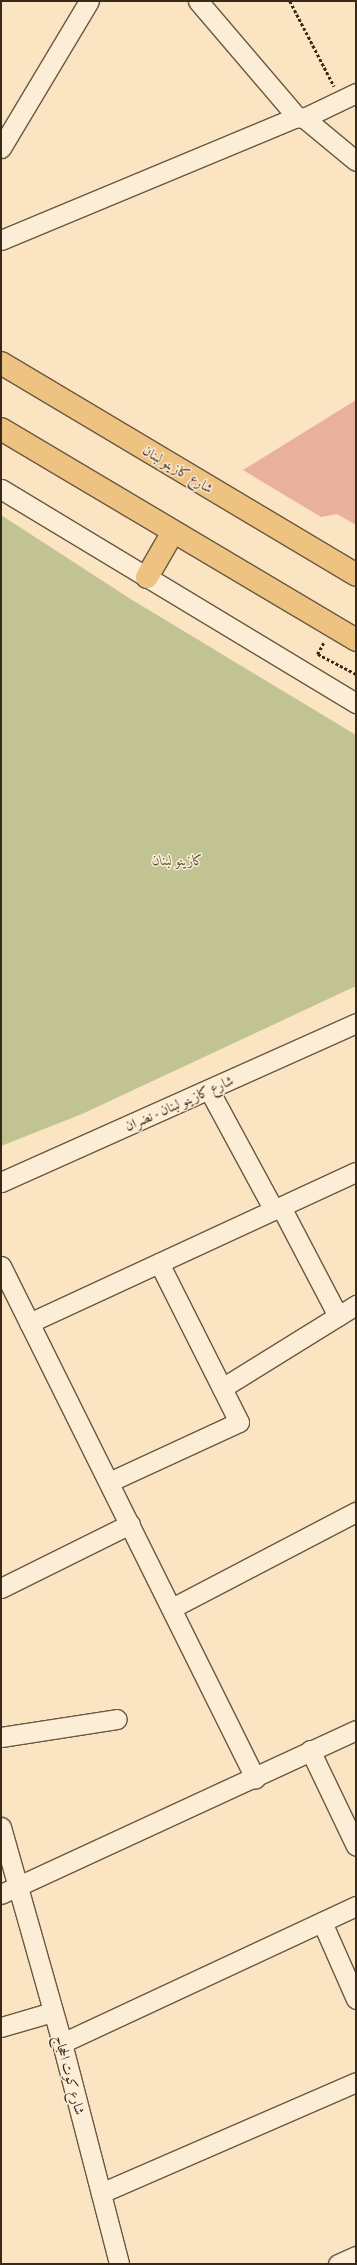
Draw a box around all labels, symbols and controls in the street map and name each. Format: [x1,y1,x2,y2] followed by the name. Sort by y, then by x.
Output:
[140,441,216,497] street label: شارع كازينو لبنان
[152,852,204,868] park label: كازينو لبنان
[122,1071,236,1135] street label: شارع كازينو لبنان - نضران
[51,2033,89,2117] street label: شارع كوت الحجاج

